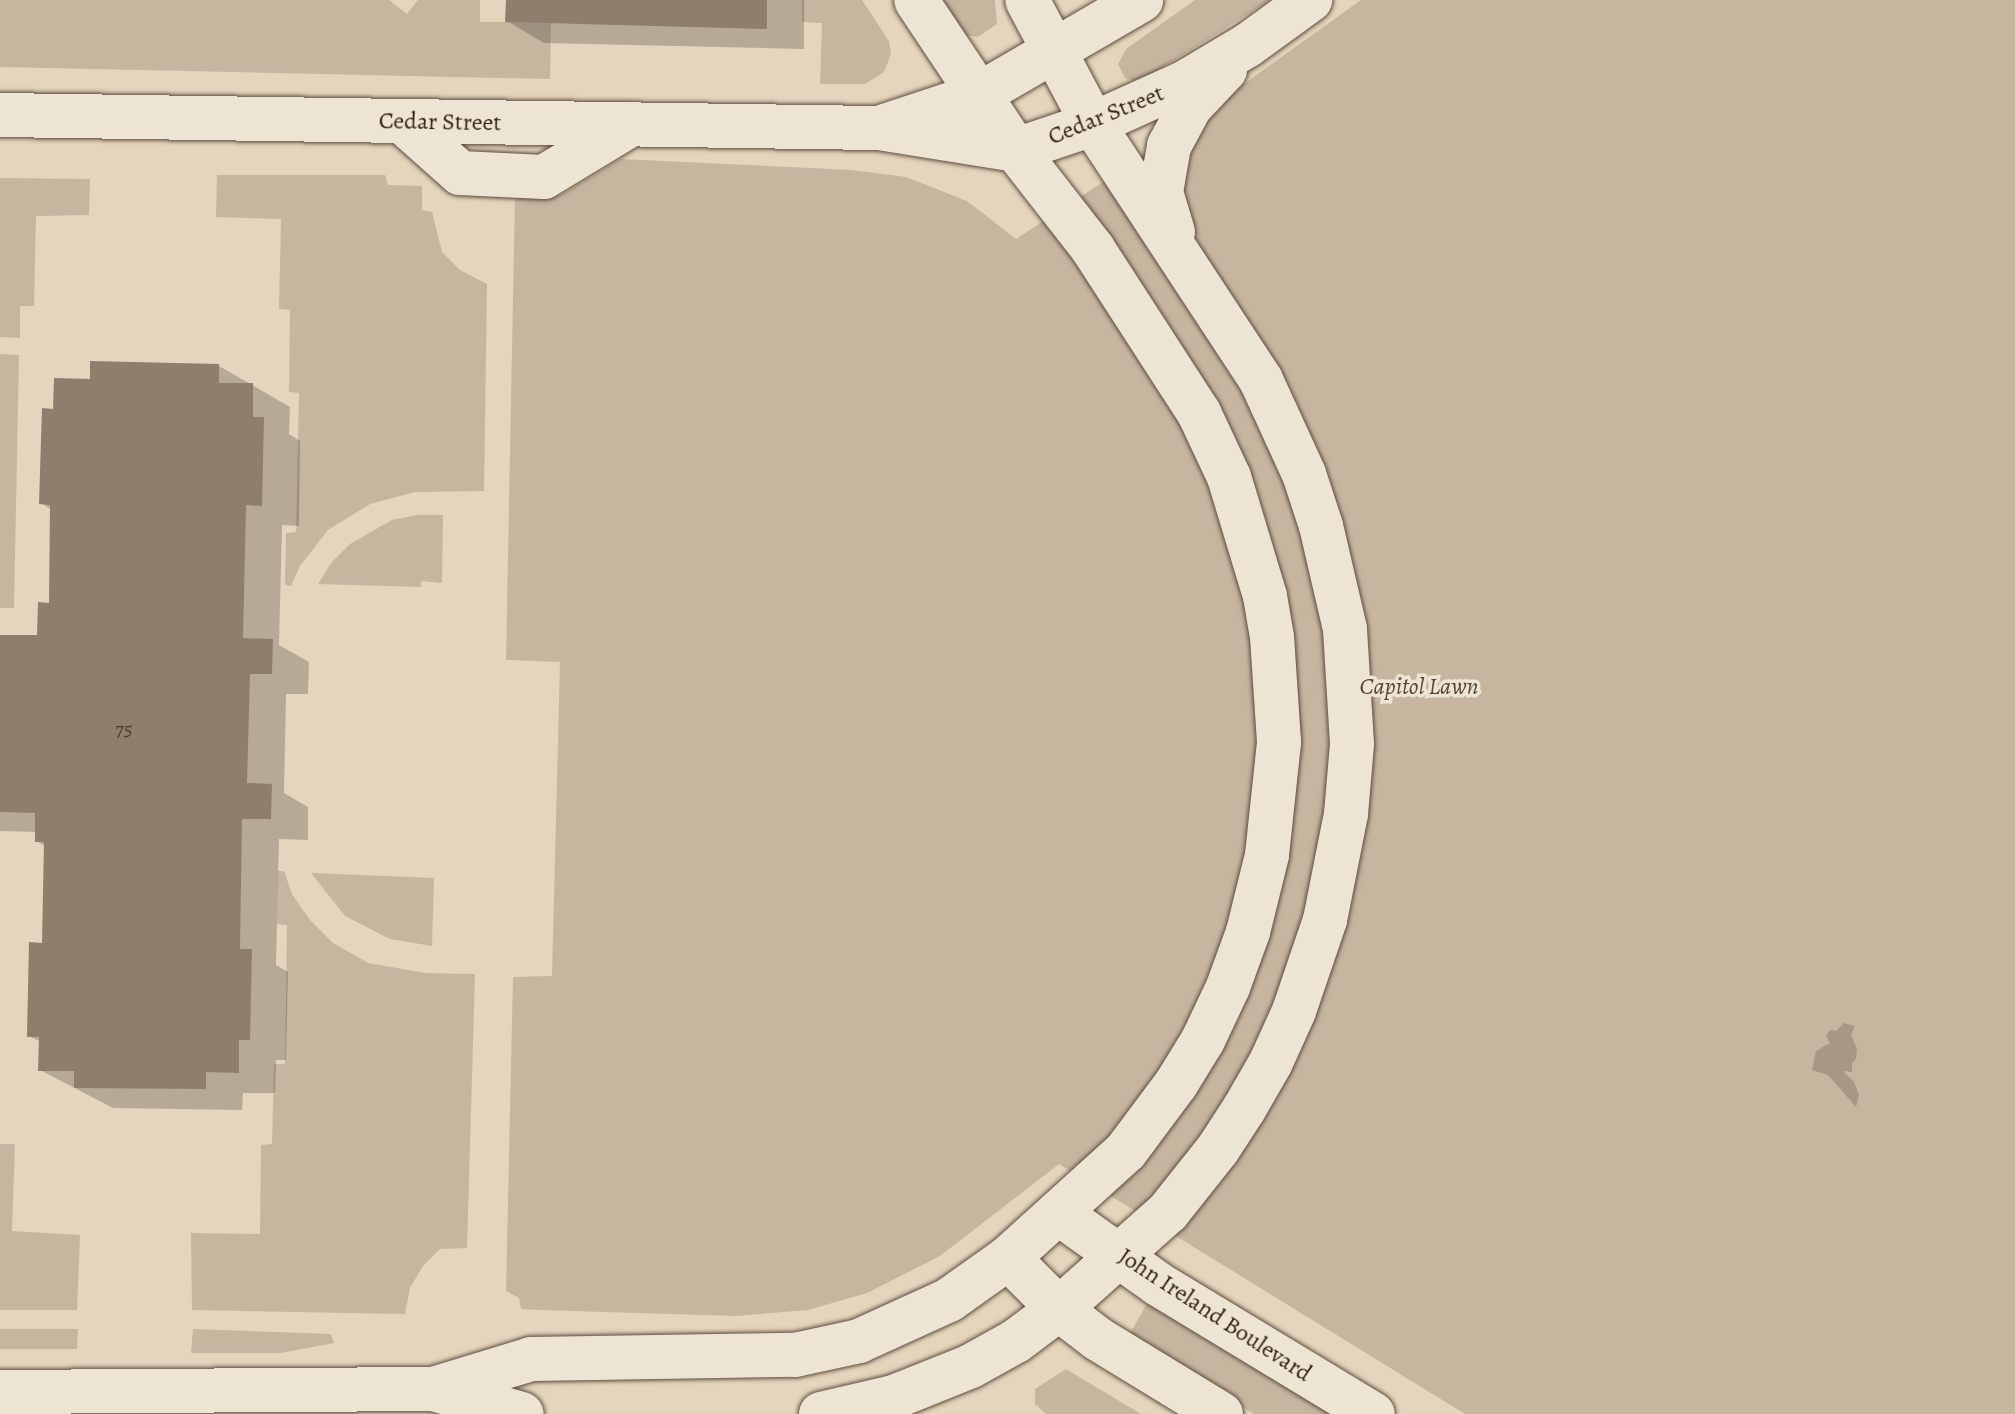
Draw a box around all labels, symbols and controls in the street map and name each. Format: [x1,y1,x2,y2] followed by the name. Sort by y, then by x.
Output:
[1044,79,1168,151] street label: Cedar Street
[379,107,501,137] street label: Cedar Street
[1360,673,1478,701] park label: Capitol Lawn
[116,716,132,740] house number: 75
[1113,1242,1317,1388] street label: John Ireland Boulevard

